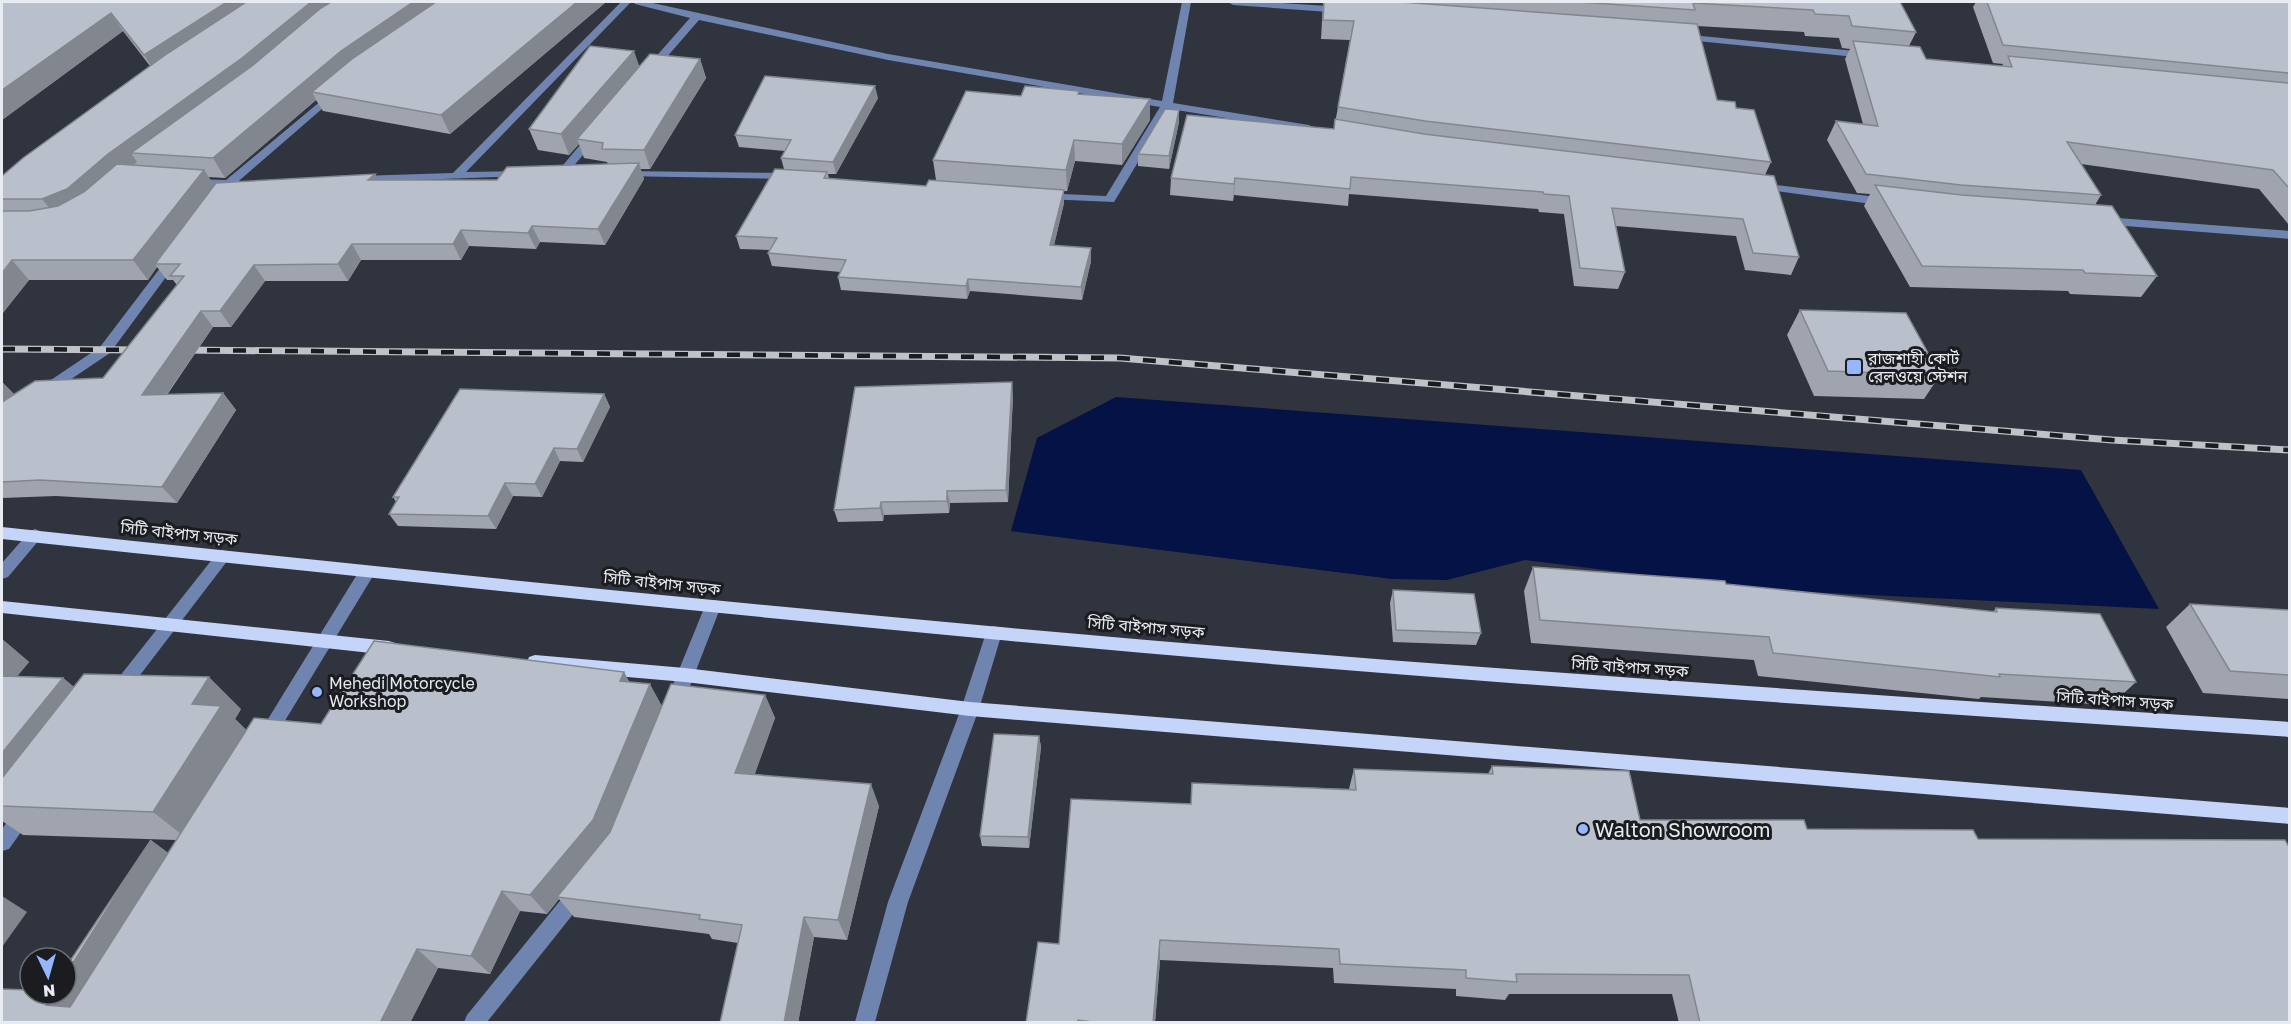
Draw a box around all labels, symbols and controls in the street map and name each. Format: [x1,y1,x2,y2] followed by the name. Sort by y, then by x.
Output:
[1867,348,1968,386] place label: রাজশাহী কোর্ট রেলওয়ে স্টেশন
[1845,358,1863,376] marker: রাজশাহী কোর্ট রেলওয়ে স্টেশন
[119,517,240,549] street label: সিটি বাইপাস সড়ক
[602,567,723,599] street label: সিটি বাইপাস সড়ক
[1086,612,1206,642] street label: সিটি বাইপাস সড়ক
[1570,653,1690,681] street label: সিটি বাইপাস সড়ক
[329,673,475,711] place label: Mehedi Motorcycle Workshop
[310,685,324,699] marker: Mehedi Motorcycle Workshop
[2055,686,2175,714] street label: সিটি বাইপাস সড়ক
[1595,817,1770,841] place label: Walton Showroom
[1576,822,1590,836] marker: Walton Showroom
[18,946,78,1006] north arrow
[42,980,56,1001] text: N

